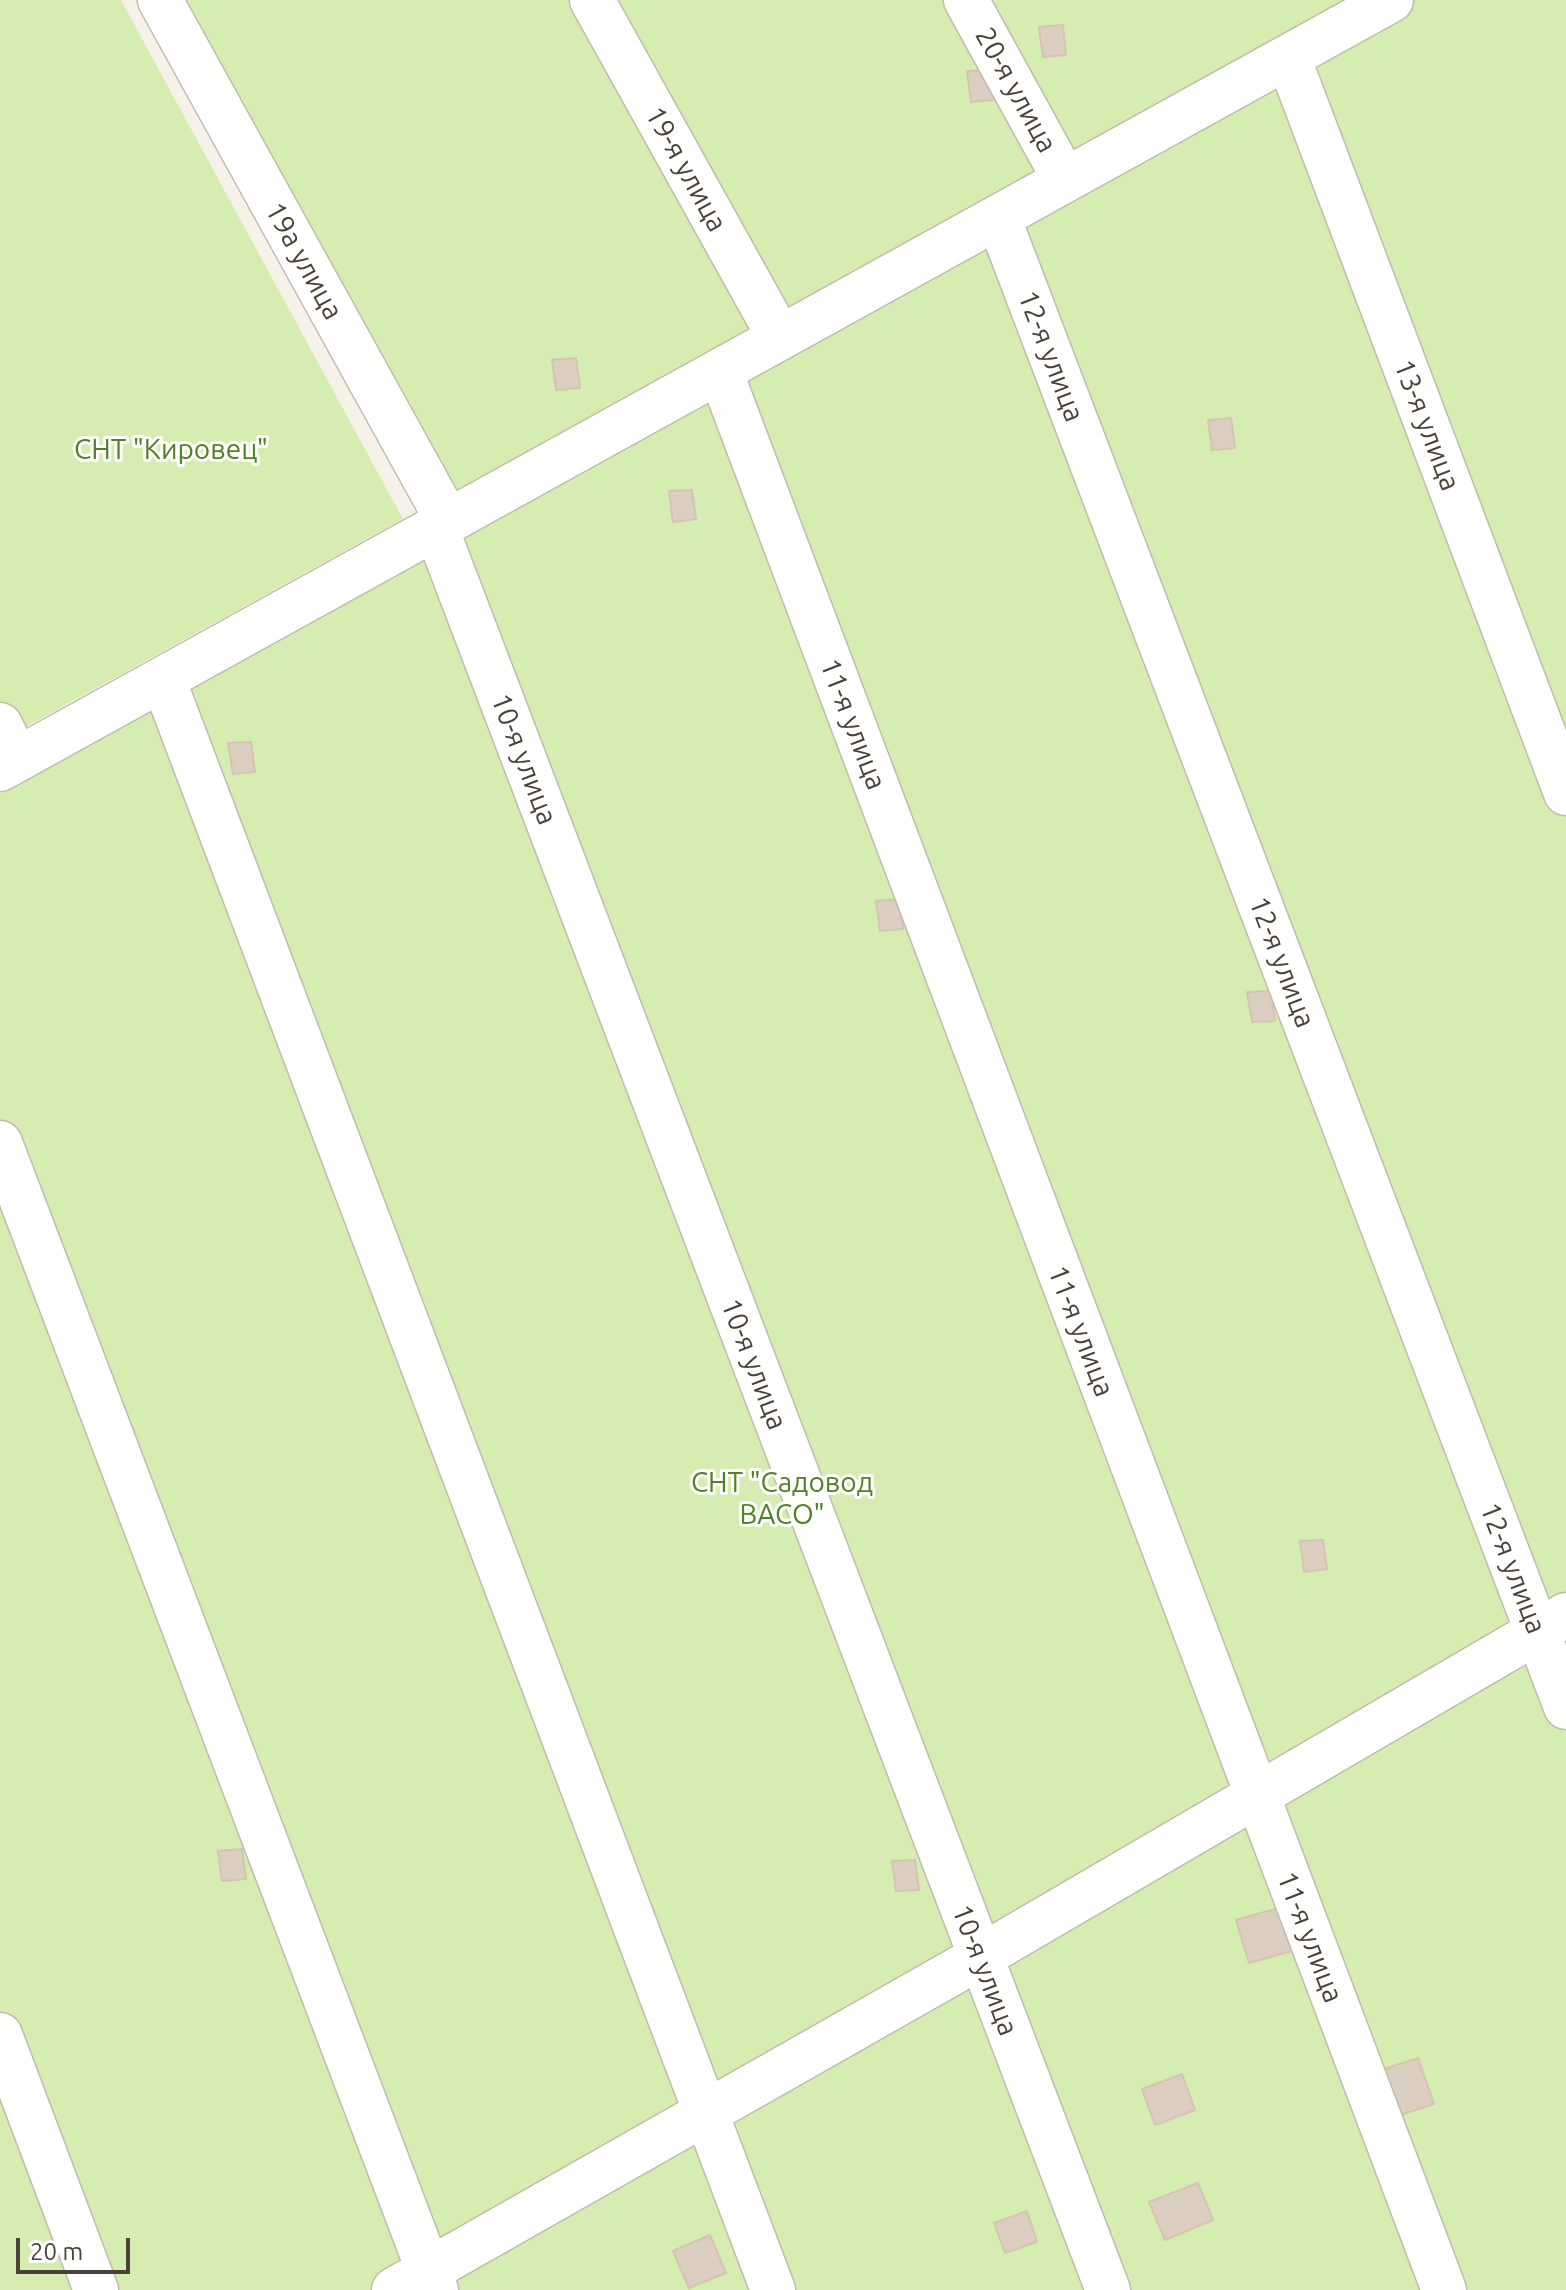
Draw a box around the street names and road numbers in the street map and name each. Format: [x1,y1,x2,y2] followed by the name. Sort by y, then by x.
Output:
[968,22,1064,158] street label: 20-я улица
[638,101,734,237] street label: 19-я улица
[258,196,350,326] street label: 19а улица
[1011,286,1091,426] street label: 12-я улица
[1387,355,1467,495] street label: 13-я улица
[813,654,893,794] street label: 11-я улица
[484,689,564,829] street label: 10-я улица
[1242,892,1322,1032] street label: 12-я улица
[1041,1261,1121,1401] street label: 11-я улица
[714,1294,794,1434] street label: 10-я улица
[1473,1498,1553,1638] street label: 12-я улица
[1270,1867,1350,2007] street label: 11-я улица
[945,1900,1025,2040] street label: 10-я улица

